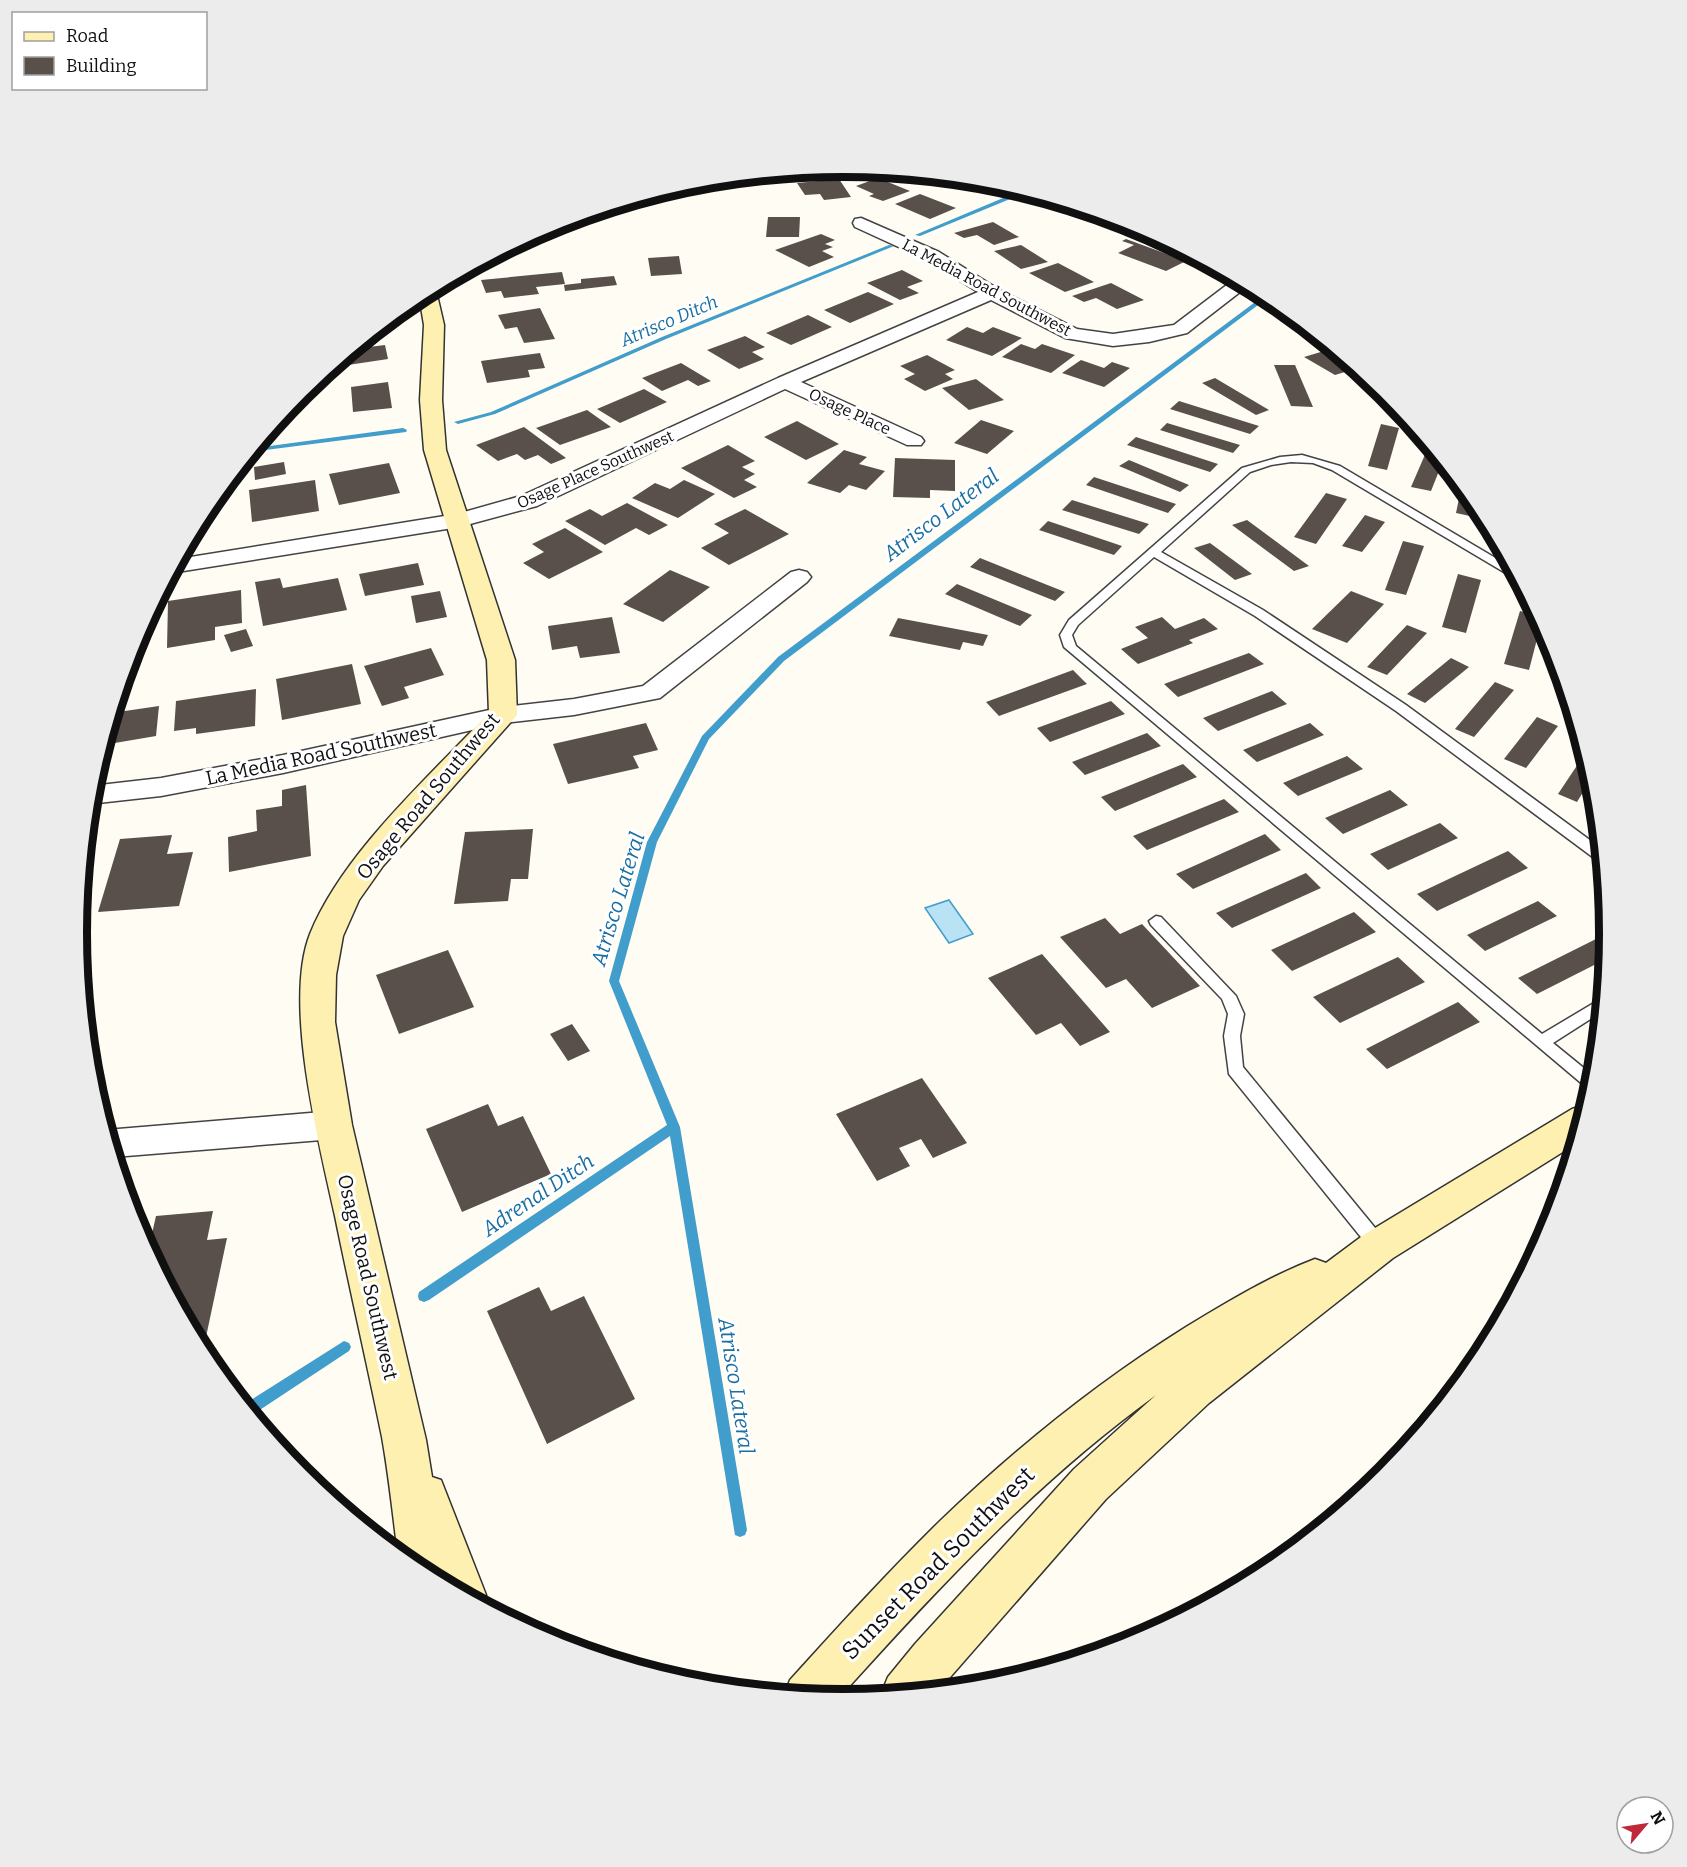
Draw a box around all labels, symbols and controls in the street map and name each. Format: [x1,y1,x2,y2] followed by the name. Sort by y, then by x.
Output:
[12,12,207,90] legend
[66,25,109,47] text: Road
[66,55,137,77] text: Building
[899,235,1075,340] street label: La Media Road Southwest
[616,291,721,352] water label: Atrisco Ditch
[806,384,894,439] street label: Osage Place
[514,426,677,513] street label: Osage Place Southwest
[877,463,1004,567] water label: Atrisco Lateral
[351,708,505,884] street label: Osage Road Southwest
[203,718,439,790] street label: La Media Road Southwest
[585,829,651,970] water label: Atrisco Lateral
[476,1148,599,1243] water label: Adrenal Ditch
[333,1172,403,1382] street label: Osage Road Southwest
[712,1315,760,1456] water label: Atrisco Lateral
[836,1461,1040,1665] street label: Sunset Road Southwest
[1615,1795,1675,1855] north arrow
[1646,1808,1669,1828] text: N

